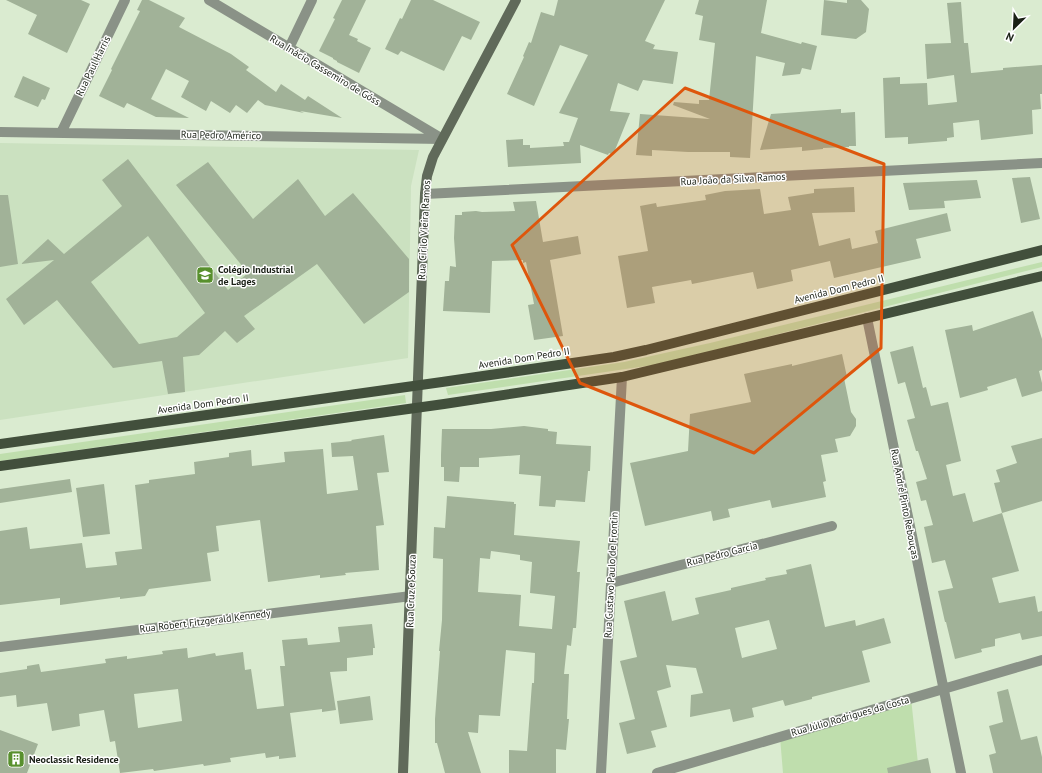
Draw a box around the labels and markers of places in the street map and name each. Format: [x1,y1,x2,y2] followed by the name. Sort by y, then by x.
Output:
[218,263,293,288] place label: Colégio Industrial de Lages
[195,265,215,285] school or university icon: Colégio Industrial de Lages
[6,749,26,769] building icon: Neoclassic Residence
[29,753,119,766] place label: Neoclassic Residence

